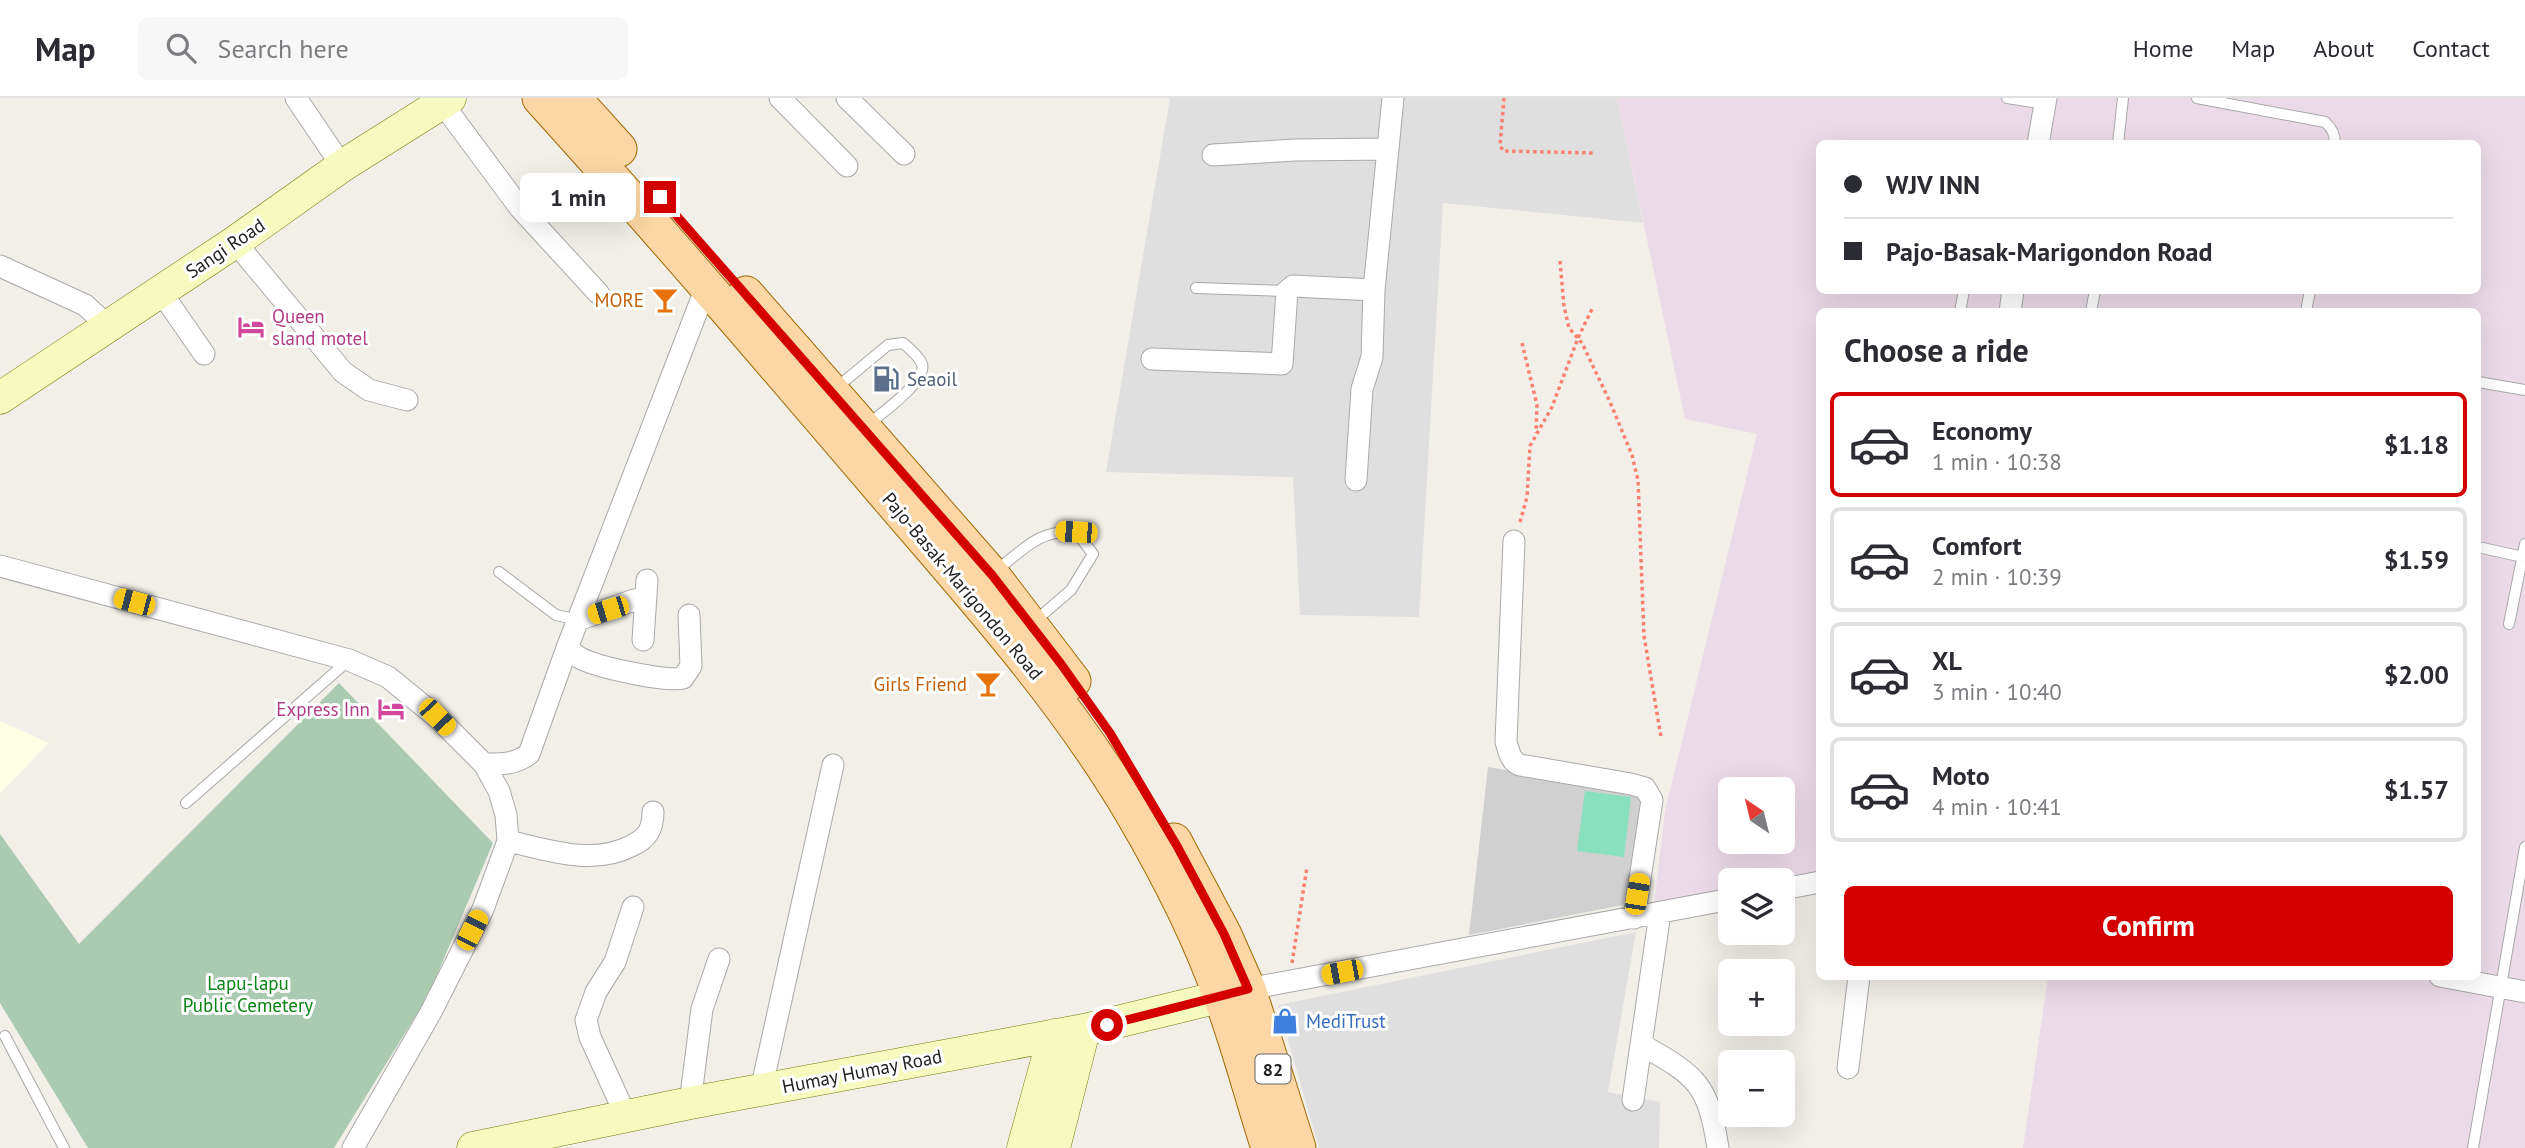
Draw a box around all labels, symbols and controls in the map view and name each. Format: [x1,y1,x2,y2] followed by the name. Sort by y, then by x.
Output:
[138,17,628,80] search box
[35,27,96,70] text: Map
[162,29,200,67] icon: search
[218,32,349,65] text: Search here
[2133,33,2193,64] text: Home
[2231,33,2275,64] text: Map
[2313,33,2374,64] text: About
[2412,33,2490,64] text: Contact
[1886,168,1980,201] text: WJV INN
[520,172,636,222] callout: 1 min
[644,181,676,213] route end
[550,183,606,212] text: 1 min
[181,213,269,283] street label: Sangi Road
[1886,235,2212,268] text: Pajo-Basak-Marigondon Road
[650,285,680,315] bar icon: MORE
[594,288,644,312] place label: MORE
[272,304,368,350] place label: Queen sland motel
[236,312,266,342] hotel icon: Queen sland motel
[1844,329,2029,371] text: Choose a ride
[871,364,901,394] fuel station icon: Seaoil
[907,367,957,391] place label: Seaoil
[1848,413,1911,476] icon: car
[1932,414,2032,447] text: Economy
[2384,428,2449,461] text: $1.18
[1932,447,2062,476] text: 1 min · 10:38
[878,487,1048,685] street label: Pajo-Basak-Marigondon Road
[1055,520,1098,544] car
[1848,528,1911,591] icon: car
[1932,529,2022,562] text: Comfort
[2384,543,2449,576] text: $1.59
[1932,562,2062,591] text: 2 min · 10:39
[111,586,158,618] car
[585,594,632,626] car
[1848,643,1911,706] icon: car
[1932,644,1962,677] text: XL
[2384,658,2449,691] text: $2.00
[973,669,1003,699] bar icon: Girls Friend
[874,672,967,696] place label: Girls Friend
[1932,677,2062,706] text: 3 min · 10:40
[376,694,406,724] hotel icon: Express Inn
[415,695,460,739] car
[276,697,370,721] place label: Express Inn
[1848,758,1911,821] icon: car
[1932,759,1990,792] text: Moto
[2384,773,2449,806] text: $1.57
[1718,777,1796,854] north arrow
[1718,777,1795,1127] map controls
[1932,792,2062,821] text: 4 min · 10:41
[1718,868,1795,945] button: layers
[1624,872,1651,916] car
[1844,886,2453,966] button: Confirm
[454,907,491,953] car
[1320,958,1365,986] car
[1718,959,1795,1036] button: +
[183,971,313,1017] park label: Lapu-lapu Public Cemetery
[1270,1006,1300,1036] shop icon: MediTrust
[1091,1009,1123,1041] route start
[1306,1009,1386,1033] place label: MediTrust
[780,1044,944,1098] street label: Humay Humay Road
[1718,1050,1795,1127] button: −
[1256,1054,1290,1084] road number: 82

